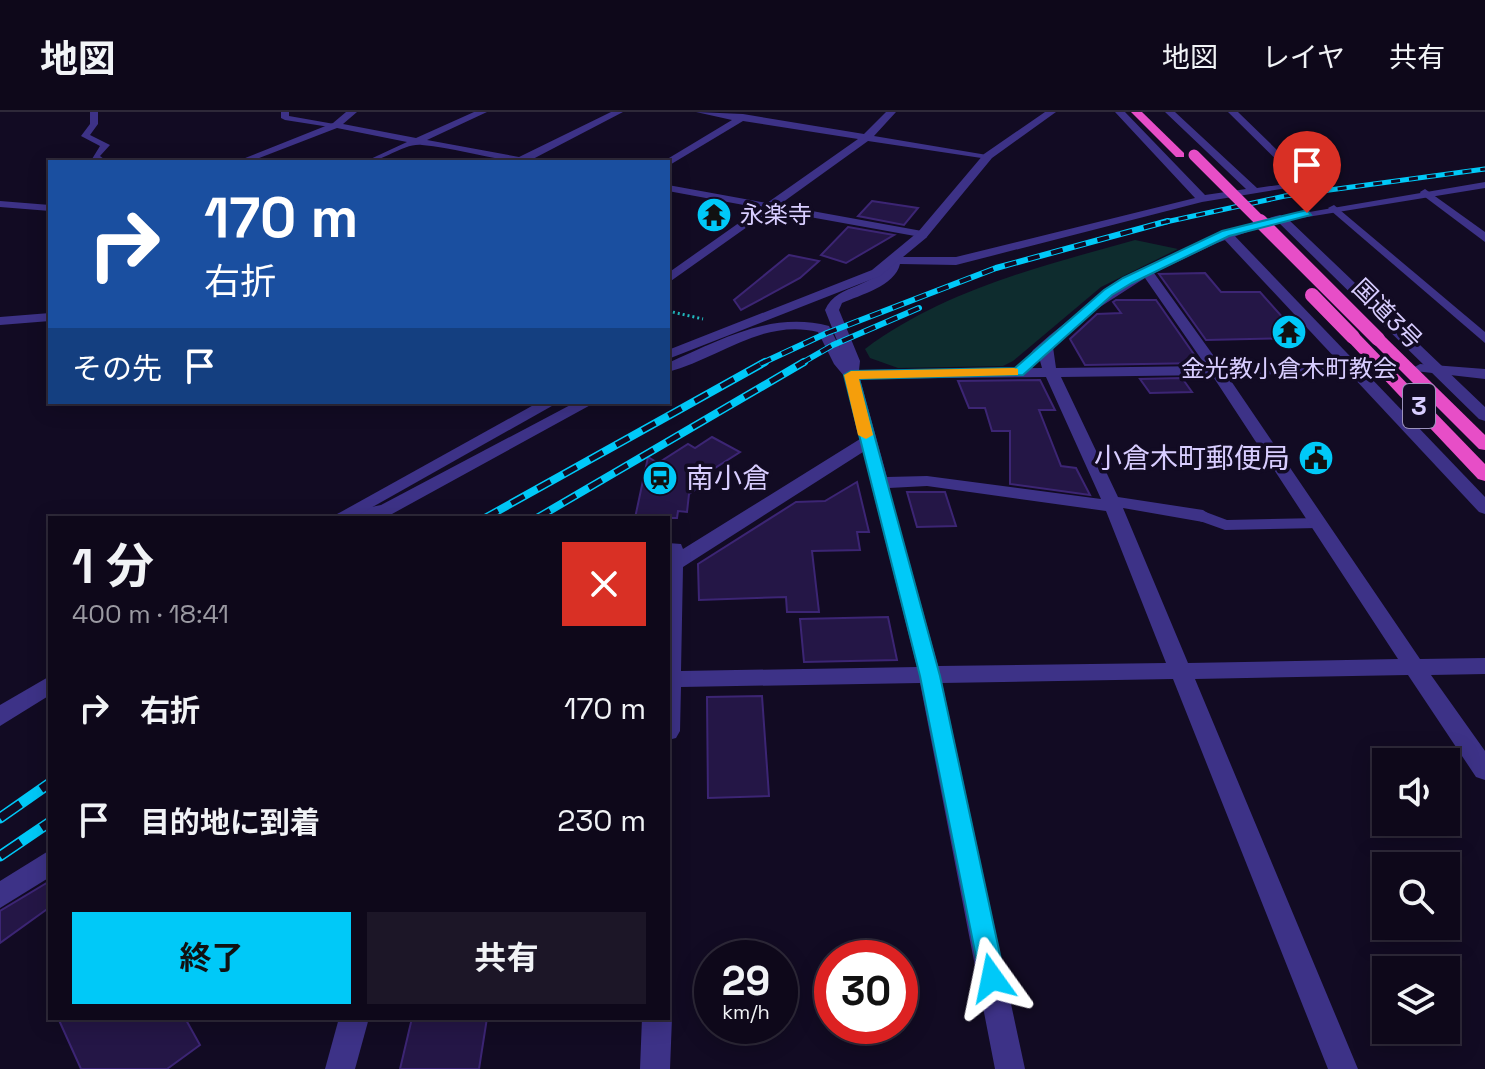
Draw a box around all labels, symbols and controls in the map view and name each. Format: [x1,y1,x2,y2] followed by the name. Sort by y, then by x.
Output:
[40,35,116,83] text: 地図
[1162,39,1218,75] text: 地図
[1262,39,1345,75] text: レイヤ
[1389,39,1445,75] text: 共有
[1273,131,1341,213] pin
[1285,143,1329,187] icon: arrive
[204,182,358,253] text: 170 m
[72,192,176,296] icon: right
[695,196,733,234] temple icon: 永楽寺
[740,199,812,230] place label: 永楽寺
[204,259,276,305] text: 右折
[1346,272,1429,355] street label: 国道3号
[1270,313,1308,351] temple icon: 金光教小倉木町教会
[178,344,222,388] icon: arrive
[72,349,162,388] text: その先
[1181,353,1397,384] place label: 金光教小倉木町教会
[1403,384,1435,428] road number: 3
[1297,439,1335,477] public building icon: 小倉木町郵便局
[1094,440,1290,476] place label: 小倉木町郵便局
[641,459,679,497] station icon: 南小倉
[686,460,770,496] place label: 南小倉
[72,536,154,597] text: 1 分
[562,542,646,626] button: close
[72,597,229,631] text: 400 m · 18:41
[72,686,116,730] icon: right
[564,689,646,728] text: 170 m
[140,691,200,730] text: 右折
[1372,748,1460,1044] map controls
[1372,748,1460,836] button: sound
[72,798,116,842] icon: arrive
[557,801,646,840] text: 230 m
[140,803,320,842] text: 目的地に到着
[1372,852,1460,940] button: search
[72,912,351,1004] button: 終了
[367,912,646,1004] button: 共有
[950,936,1034,1020] position arrow
[814,940,918,1044] speed limit sign: 30
[722,956,770,1007] text: 29
[1372,956,1460,1044] button: layers
[722,999,770,1025] text: km/h

